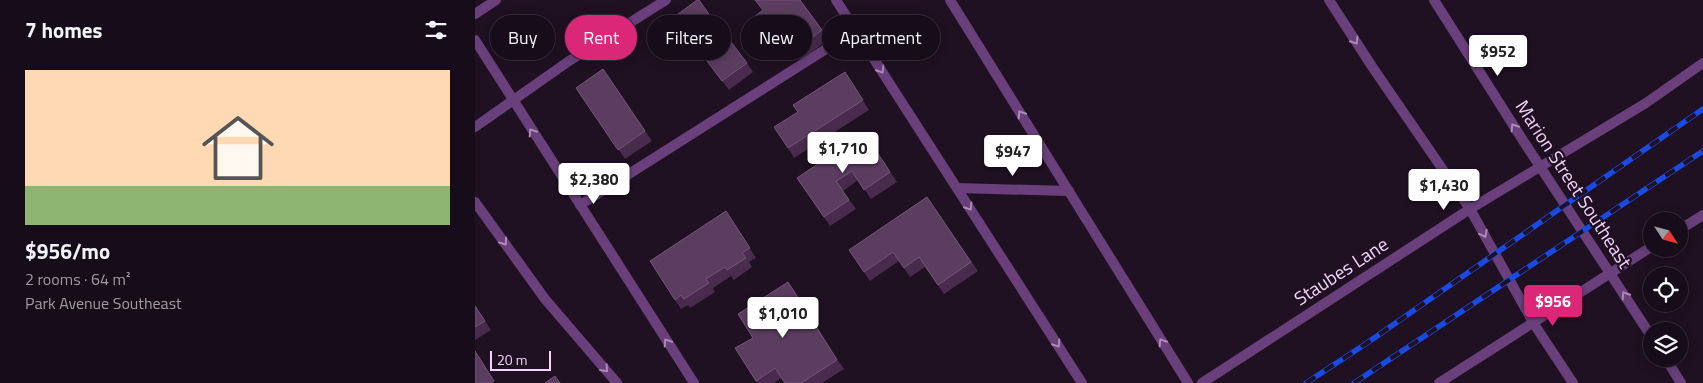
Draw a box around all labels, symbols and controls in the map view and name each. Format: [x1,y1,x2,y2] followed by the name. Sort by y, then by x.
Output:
[25,14,102,46] text: 7 homes
[490,15,555,60] chip: Buy
[565,15,637,60] chip: Rent
[647,15,731,60] chip: Filters
[741,15,812,60] chip: New
[822,15,940,60] chip: Apartment
[422,16,450,44] icon: filters
[1468,34,1528,77] pin: $952
[1349,36,1359,45] one-way arrow
[1480,39,1516,63] text: $952
[875,65,885,74] one-way arrow
[1509,94,1640,274] street label: Marion Street Southeast
[193,103,283,193] icon: home
[1018,110,1028,119] one-way arrow
[1511,123,1521,132] one-way arrow
[529,128,539,137] one-way arrow
[802,132,884,174] pin: $1,710
[983,134,1043,177] pin: $947
[818,136,868,160] text: $1,710
[995,139,1031,163] text: $947
[553,162,635,205] pin: $2,380
[569,167,619,191] text: $2,380
[1403,168,1485,211] pin: $1,430
[1419,173,1469,197] text: $1,430
[963,202,973,211] one-way arrow
[1643,212,1687,258] north arrow
[1643,212,1688,367] map controls
[1288,229,1394,312] street label: Staubes Lane
[1478,229,1488,238] one-way arrow
[25,235,110,267] text: $956/mo
[498,236,506,245] one-way arrow
[25,267,130,291] text: 2 rooms · 64 m²
[1643,267,1688,312] button: locate
[1523,284,1583,327] pin: $956
[1535,289,1571,313] text: $956
[25,291,182,315] text: Park Avenue Southeast
[1622,291,1632,300] one-way arrow
[742,296,824,339] pin: $1,010
[758,301,808,325] text: $1,010
[1643,322,1688,367] button: layers
[664,338,674,347] one-way arrow
[1051,338,1061,347] one-way arrow
[1159,338,1168,347] one-way arrow
[490,348,551,371] scale bar
[497,349,527,370] text: 20 m
[599,363,608,372] one-way arrow

